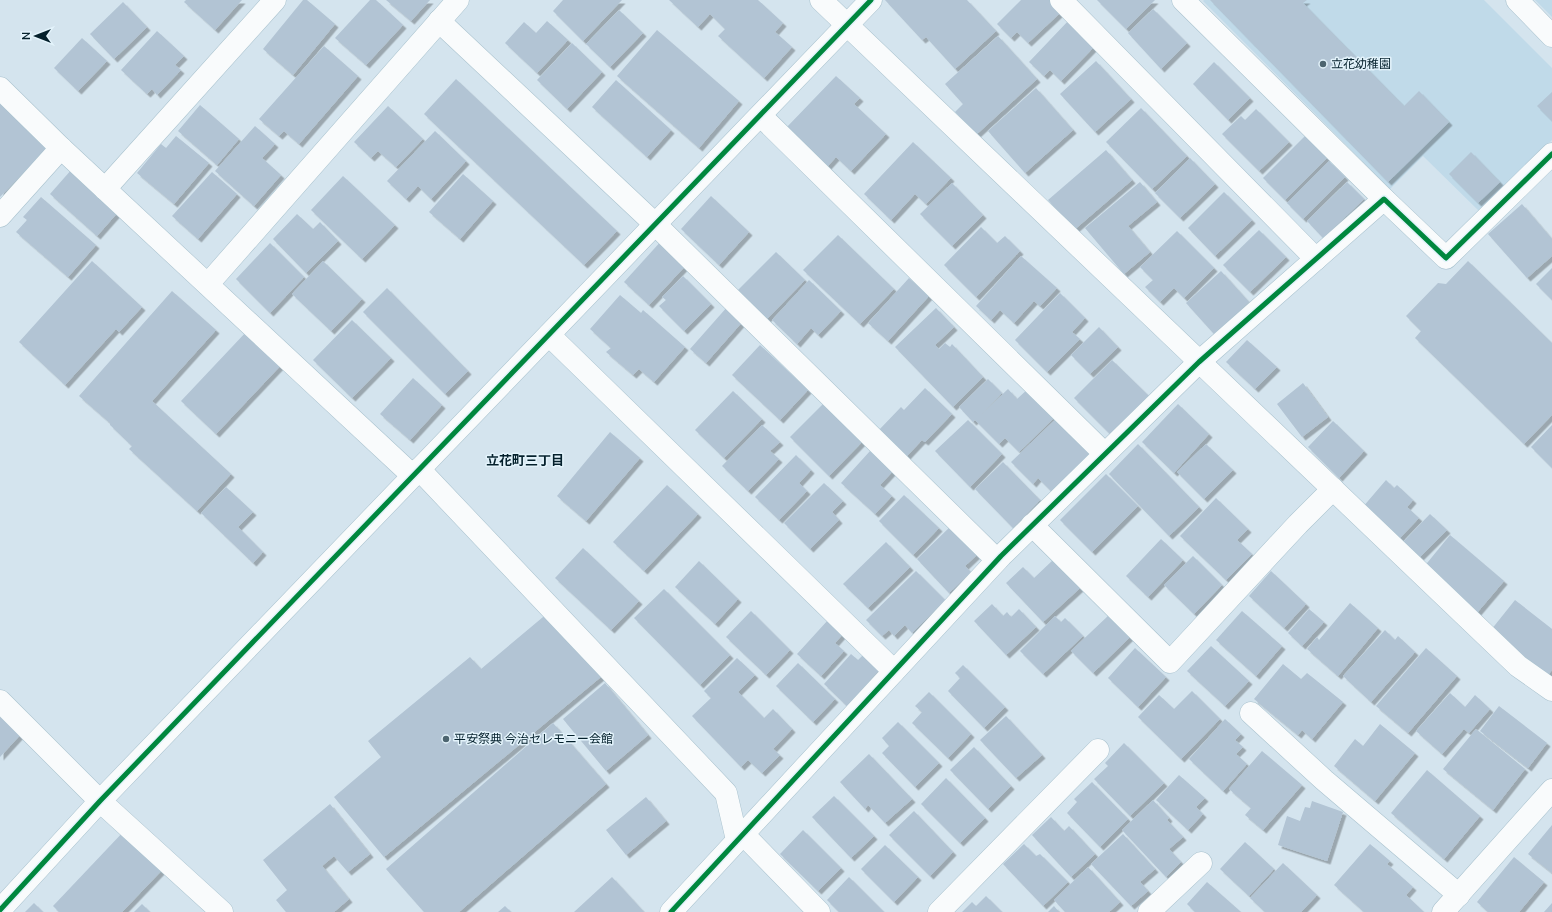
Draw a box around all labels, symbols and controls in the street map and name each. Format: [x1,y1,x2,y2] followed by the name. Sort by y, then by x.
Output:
[16,16,56,56] north arrow
[19,32,34,40] text: N
[1331,56,1391,72] place label: 立花幼稚園
[1318,59,1328,69] marker: 立花幼稚園
[486,452,564,470] district label: 立花町三丁目
[454,731,613,747] place label: 平安祭典 今治セレモニー会館
[441,734,451,744] marker: 平安祭典 今治セレモニー会館

